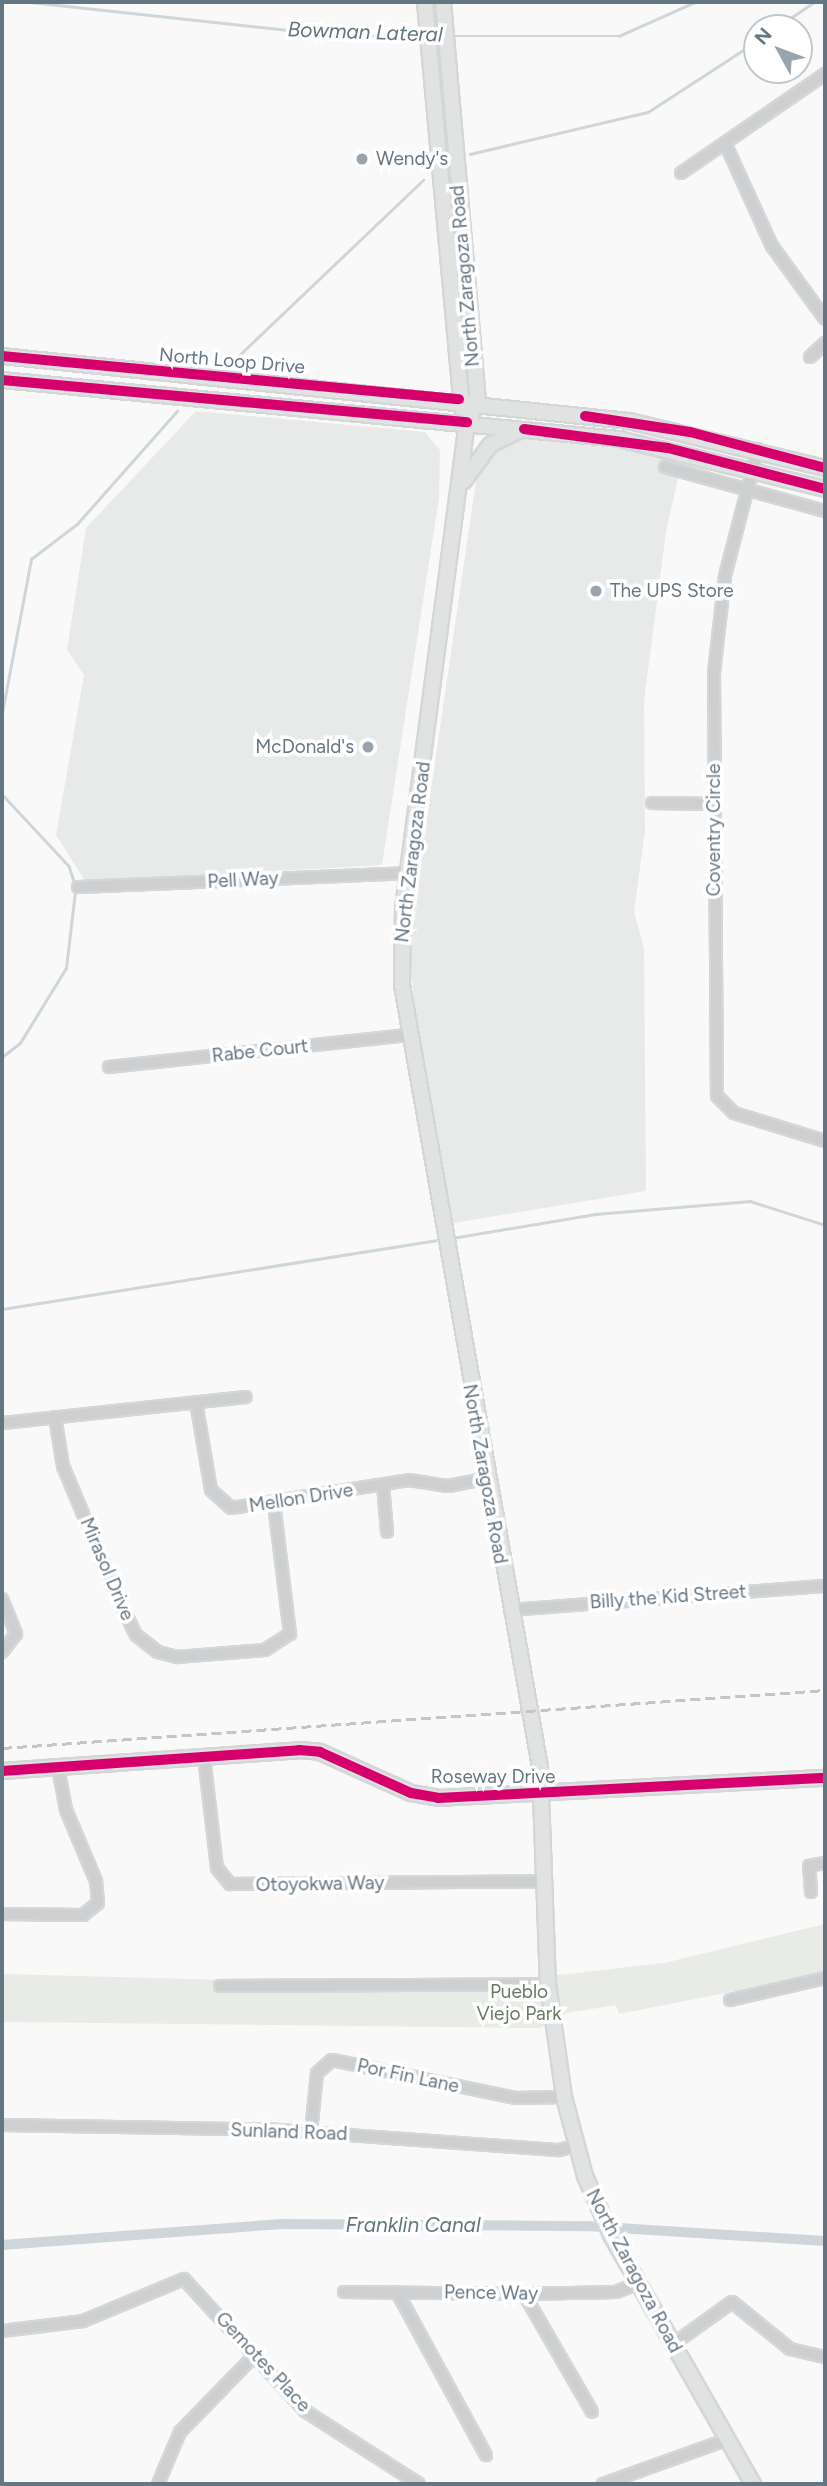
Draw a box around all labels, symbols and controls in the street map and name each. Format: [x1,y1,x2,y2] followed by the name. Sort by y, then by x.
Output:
[743,14,813,84] north arrow
[287,17,443,47] water label: Bowman Lateral
[750,23,777,49] text: N
[376,148,448,170] place label: Wendy's
[354,151,370,167] marker: Wendy's
[446,184,484,368] street label: North Zaragoza Road
[158,343,306,379] street label: North Loop Drive
[610,580,734,602] place label: The UPS Store
[588,583,604,599] marker: The UPS Store
[255,736,354,758] place label: McDonald's
[360,739,376,755] marker: McDonald's
[391,760,435,944] street label: North Zaragoza Road
[703,764,725,896] street label: Coventry Circle
[207,867,279,893] street label: Pell Way
[211,1035,309,1067] street label: Rabe Court
[458,1382,512,1566] street label: North Zaragoza Road
[247,1479,355,1517] street label: Mellon Drive
[75,1514,139,1624] street label: Mirasol Drive
[589,1580,747,1614] street label: Billy the Kid Street
[431,1766,555,1788] street label: Roseway Drive
[255,1871,385,1897] street label: Otoyokwa Way
[477,1981,561,2025] park label: Pueblo Viejo Park
[355,2054,461,2098] street label: Por Fin Lane
[230,2119,348,2145] street label: Sunland Road
[581,2185,687,2357] street label: North Zaragoza Road
[345,2212,481,2238] water label: Franklin Canal
[444,2281,538,2305] street label: Pence Way
[211,2307,315,2417] street label: Gemotes Place

